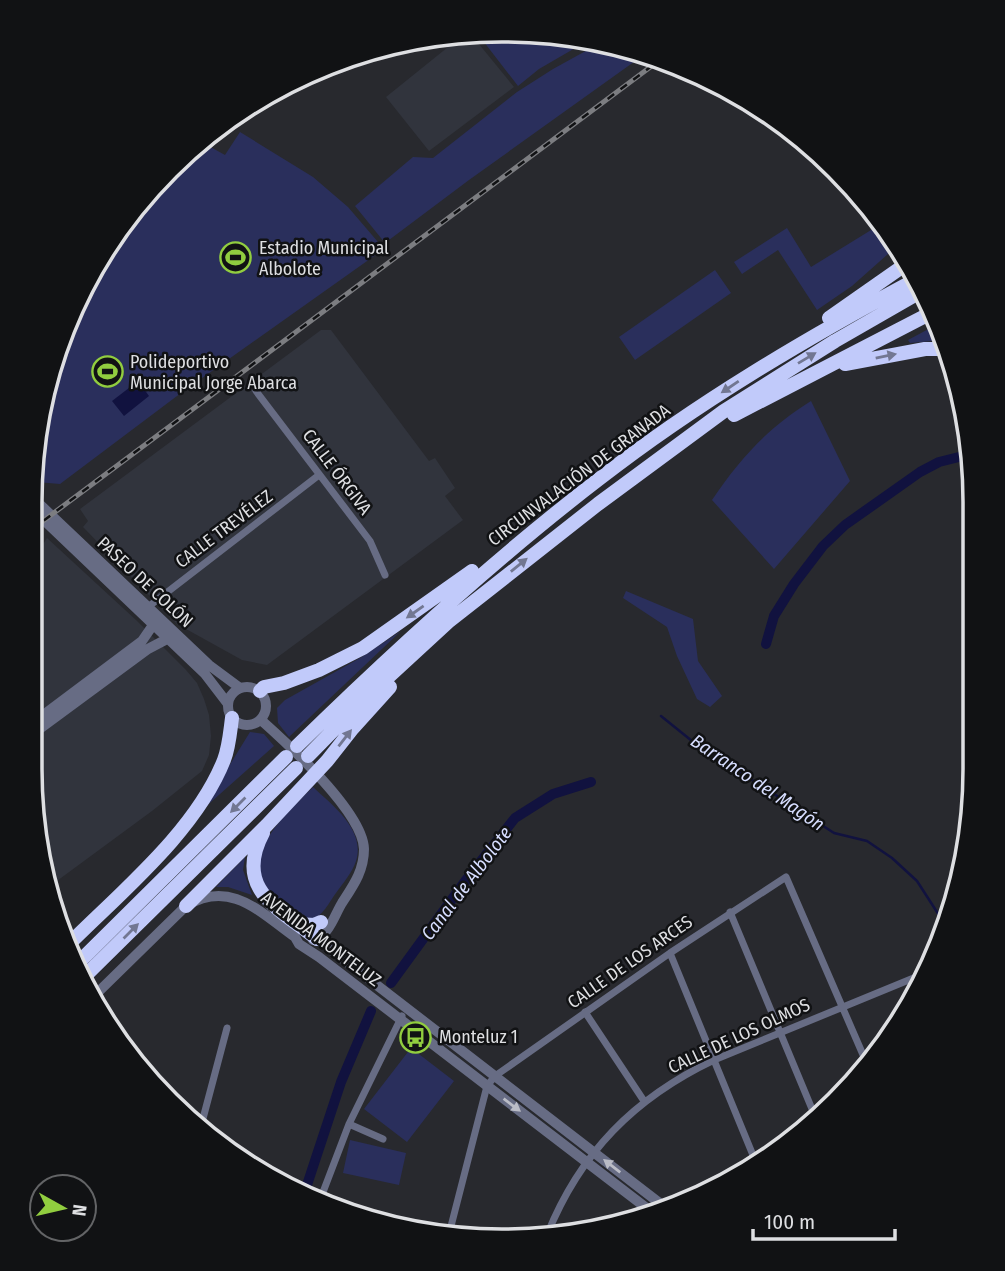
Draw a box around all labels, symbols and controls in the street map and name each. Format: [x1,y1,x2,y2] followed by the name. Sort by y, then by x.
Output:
[259,237,389,280] place label: Estadio Municipal Albolote
[219,241,253,275] sports icon: Estadio Municipal Albolote
[875,350,897,361] one-way arrow
[130,351,297,394] place label: Polideportivo Municipal Jorge Abarca
[797,352,816,365] one-way arrow
[90,355,124,389] sports icon: Polideportivo Municipal Jorge Abarca
[720,380,739,393] one-way arrow
[483,399,675,551] street label: CIRCUNVALACIÓN DE GRANADA
[298,425,377,520] street label: CALLE ÓRGIVA
[170,484,277,573] street label: CALLE TREVÉLEZ
[92,532,198,632] street label: PASEO DE COLÓN
[509,558,527,573] one-way arrow
[406,605,424,619] one-way arrow
[338,729,352,747] one-way arrow
[686,729,829,836] water label: Barranco del Magón
[230,796,246,813] one-way arrow
[416,822,517,945] water label: Canal de Albolote
[257,887,385,991] street label: AVENIDA MONTELUZ
[563,911,697,1013] street label: CALLE DE LOS ARCES
[122,922,139,939] one-way arrow
[665,993,813,1078] street label: CALLE DE LOS OLMOS
[399,1020,433,1054] bus stop icon: Monteluz 1
[439,1026,518,1048] place label: Monteluz 1
[503,1098,521,1112] one-way arrow
[603,1160,621,1174] one-way arrow
[28,1173,98,1243] north arrow
[753,1198,895,1242] scale bar
[67,1203,92,1218] text: N
[764,1209,815,1235] text: 100 m

